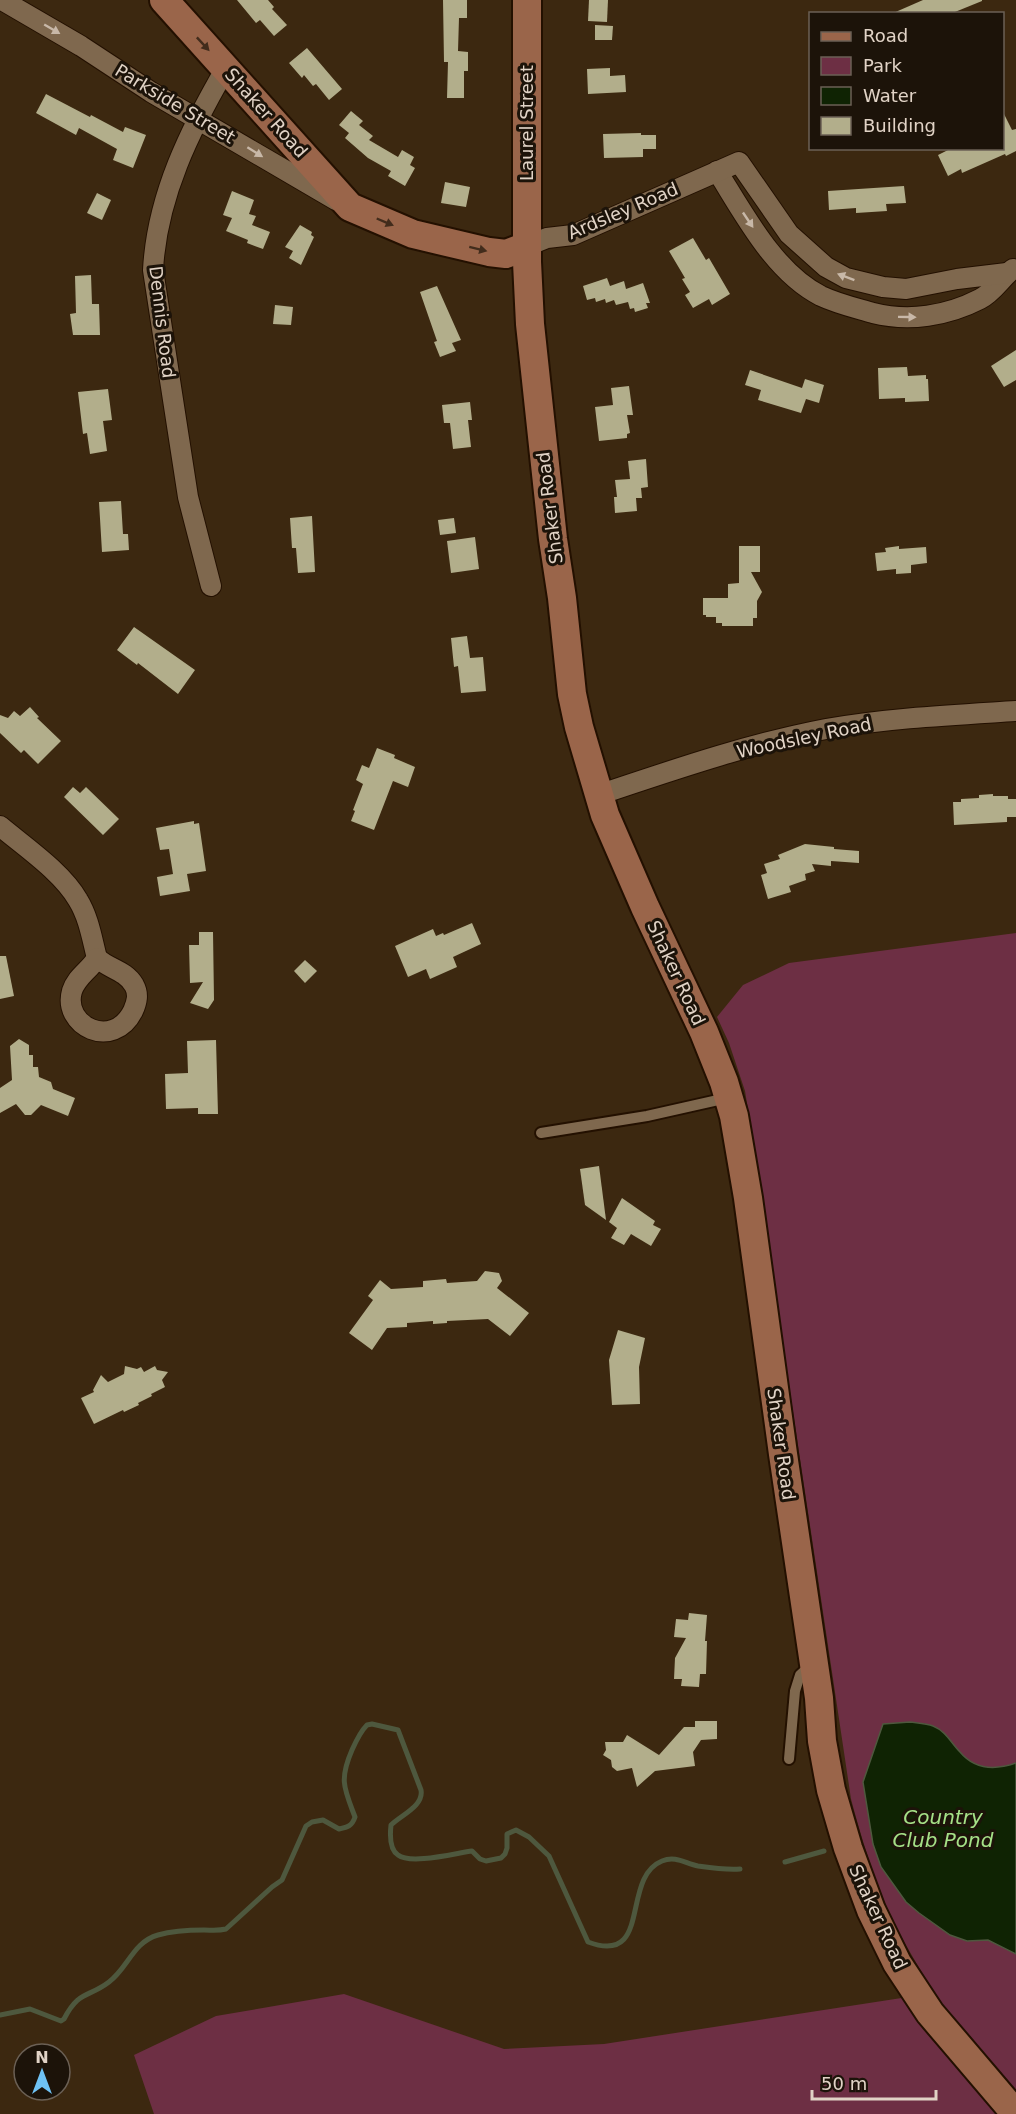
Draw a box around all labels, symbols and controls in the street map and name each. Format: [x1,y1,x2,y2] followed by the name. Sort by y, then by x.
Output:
[809,12,1004,150] legend
[44,24,61,34] one-way arrow
[863,25,908,46] text: Road
[196,36,210,51] one-way arrow
[863,55,902,76] text: Park
[111,59,239,148] street label: Parkside Street
[221,64,312,162] street label: Shaker Road
[516,65,537,181] street label: Laurel Street
[863,85,917,106] text: Water
[863,115,936,136] text: Building
[246,147,263,158] one-way arrow
[564,178,681,243] street label: Ardsley Road
[742,212,753,228] one-way arrow
[376,218,394,228] one-way arrow
[469,245,488,255] one-way arrow
[145,265,180,379] street label: Dennis Road
[837,272,855,281] one-way arrow
[897,312,916,322] one-way arrow
[532,451,567,565] street label: Shaker Road
[735,713,873,762] street label: Woodsley Road
[643,917,710,1028] street label: Shaker Road
[763,1387,800,1501] street label: Shaker Road
[893,1805,994,1852] water label: Country Club Pond
[845,1861,912,1972] street label: Shaker Road
[12,2042,72,2102] north arrow
[35,2048,49,2067] text: N
[812,2063,936,2101] scale bar
[821,2073,867,2094] text: 50 m

